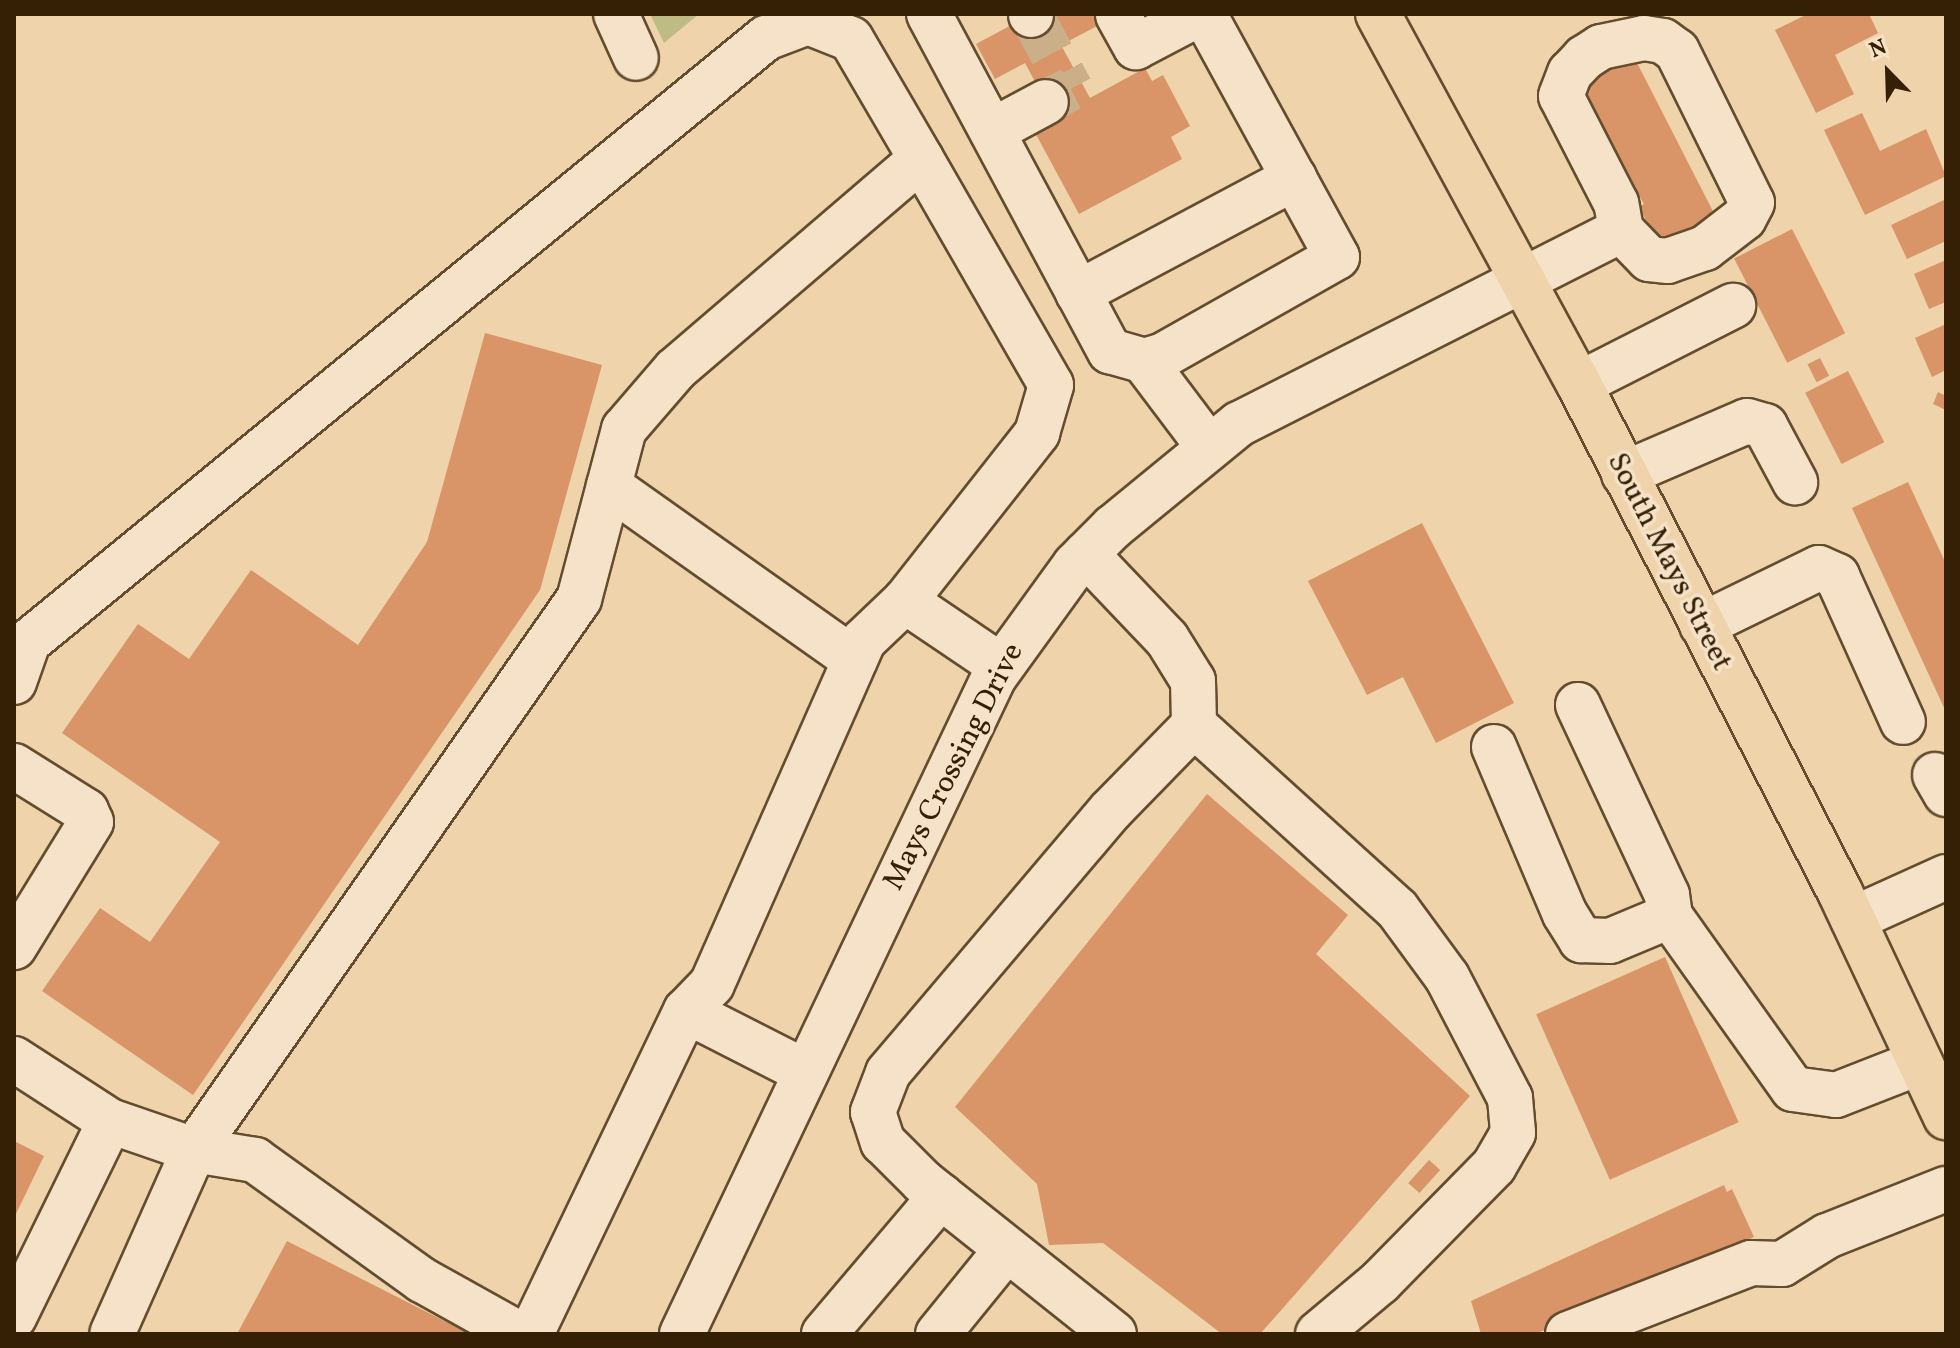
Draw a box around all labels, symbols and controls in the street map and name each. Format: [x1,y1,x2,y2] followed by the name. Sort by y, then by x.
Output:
[1848,32,1928,112] north arrow
[1865,32,1892,67] text: N
[1599,447,1739,677] street label: South Mays Street
[876,637,1032,897] street label: Mays Crossing Drive

